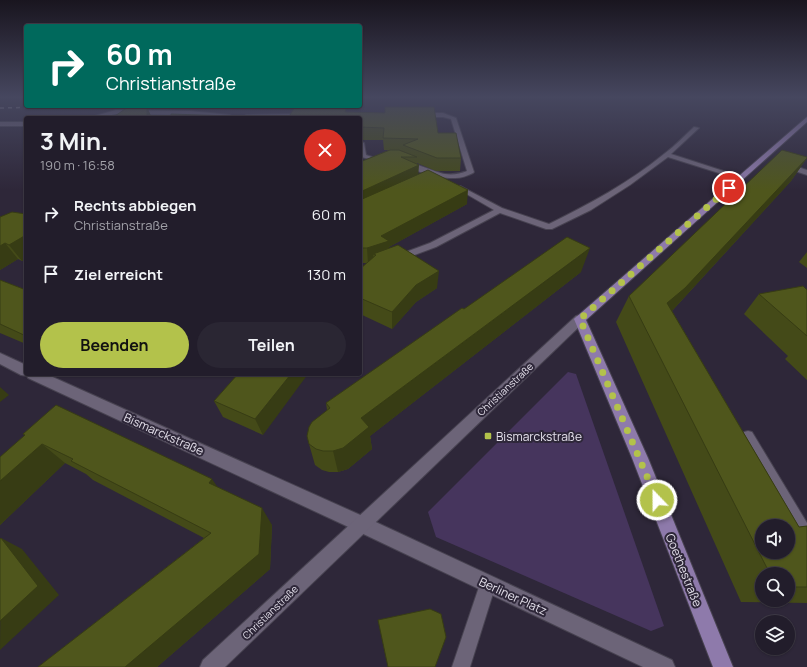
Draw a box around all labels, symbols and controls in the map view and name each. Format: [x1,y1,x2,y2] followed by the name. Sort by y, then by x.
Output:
[106,35,173,73] text: 60 m
[40,40,92,92] icon: right
[106,71,236,95] text: Christianstraße
[40,124,108,157] text: 3 Min.
[304,129,346,171] button: close
[40,156,115,174] text: 190 m · 16:58
[712,171,746,205] pin
[718,177,740,199] icon: arrive
[74,195,196,216] text: Rechts abbiegen
[40,203,62,225] icon: right
[312,204,346,225] text: 60 m
[74,216,168,234] text: Christianstraße
[40,263,62,285] icon: arrive
[74,264,163,285] text: Ziel erreicht
[307,264,346,285] text: 130 m
[40,322,189,368] button: Beenden
[197,322,346,368] button: Teilen
[474,359,536,419] street label: Christianstraße
[121,409,207,459] street label: Bismarckstraße
[496,428,582,445] place label: Bismarckstraße
[483,431,493,441] marker: Bismarckstraße
[636,479,678,521] position arrow
[755,519,795,655] map controls
[755,519,795,559] button: sound
[662,531,706,609] street label: Goethestraße
[755,567,795,607] button: search
[476,573,550,619] street label: Berliner Platz
[239,582,301,642] street label: Christianstraße
[755,615,795,655] button: layers

